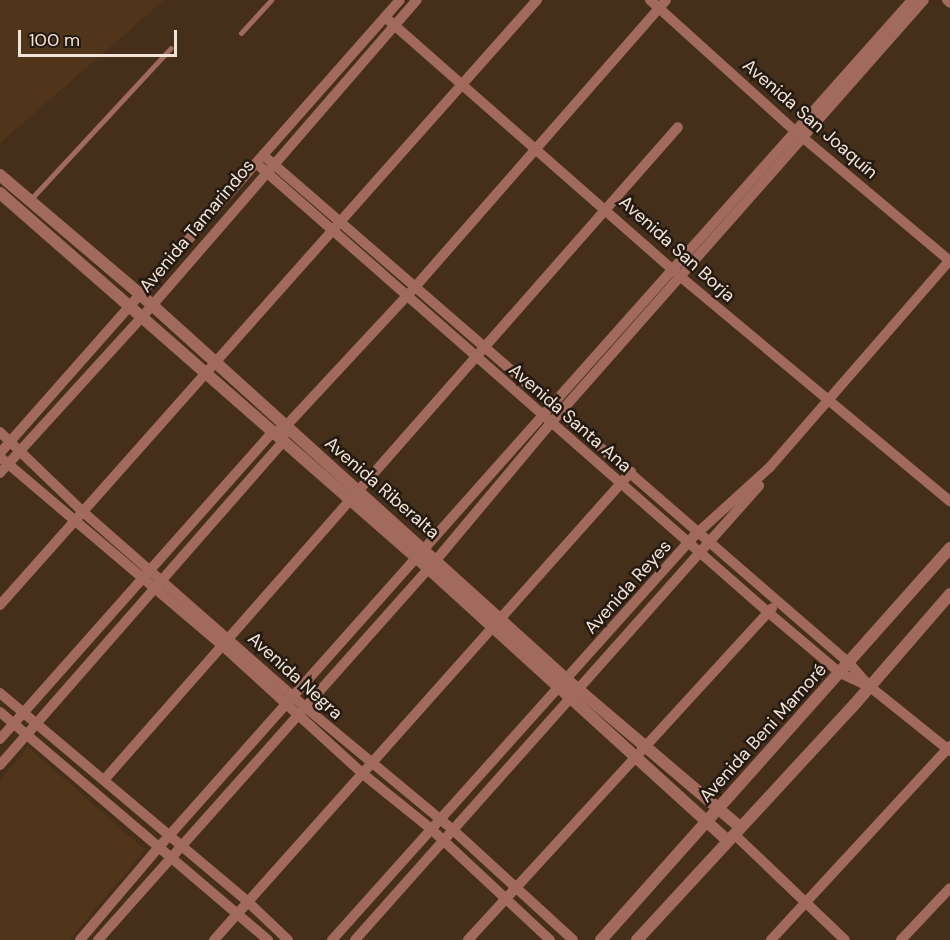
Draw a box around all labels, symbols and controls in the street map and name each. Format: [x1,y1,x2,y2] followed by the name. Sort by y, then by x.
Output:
[21,18,180,56] scale bar
[29,28,80,52] text: 100 m
[738,55,882,183] street label: Avenida San Joaquín
[135,155,259,297] street label: Avenida Tamarindos
[615,191,739,307] street label: Avenida San Borja
[504,359,636,477] street label: Avenida Santa Ana
[320,432,444,544] street label: Avenida Riberalta
[580,535,676,639] street label: Avenida Reyes
[243,628,347,724] street label: Avenida Negra
[695,659,831,807] street label: Avenida Beni Mamoré

